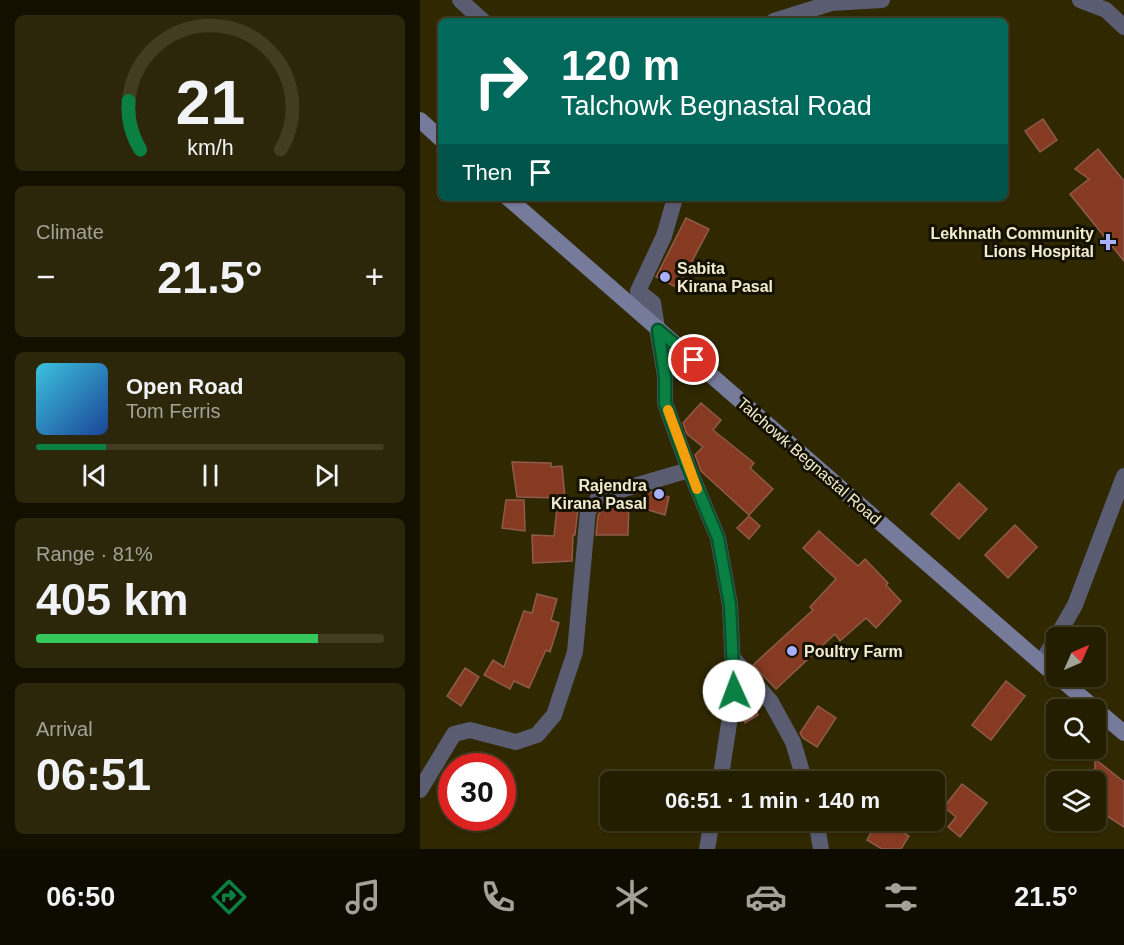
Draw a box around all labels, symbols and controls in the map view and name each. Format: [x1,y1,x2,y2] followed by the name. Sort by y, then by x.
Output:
[462,42,540,120] icon: right
[561,42,680,89] text: 120 m
[175,68,245,137] text: 21
[561,91,872,121] text: Talchowk Begnastal Road
[187,136,233,160] text: km/h
[524,156,557,189] icon: arrive
[462,160,512,185] text: Then
[36,221,104,243] text: Climate
[930,225,1094,260] place label: Lekhnath Community Lions Hospital
[1099,233,1117,251] marker: Lekhnath Community Lions Hospital
[157,252,263,303] text: 21.5°
[36,258,55,295] text: −
[365,258,384,295] text: +
[677,260,773,295] place label: Sabita Kirana Pasal
[658,270,672,284] marker: Sabita Kirana Pasal
[668,334,719,385] pin
[677,343,710,376] icon: arrive
[126,374,243,399] text: Open Road
[734,394,884,528] street label: Talchowk Begnastal Road
[126,400,220,422] text: Tom Ferris
[78,459,111,492] icon: previous
[194,459,227,492] icon: pause
[310,459,343,492] icon: next
[551,477,647,512] place label: Rajendra Kirana Pasal
[652,487,666,501] marker: Rajendra Kirana Pasal
[36,543,153,565] text: Range · 81%
[36,574,189,625] text: 405 km
[1046,627,1106,687] north arrow
[1046,627,1106,831] map controls
[804,643,903,660] place label: Poultry Farm
[785,644,799,658] marker: Poultry Farm
[702,659,766,723] position arrow
[1046,699,1106,759] button: search
[36,718,93,740] text: Arrival
[36,749,151,800] text: 06:51
[438,753,516,831] speed limit sign: 30
[1046,771,1106,831] button: layers
[665,788,880,813] text: 06:51 · 1 min · 140 m
[208,876,250,918] icon: directions
[342,876,384,918] icon: music
[477,876,519,918] icon: phone
[611,876,653,918] icon: climate
[745,876,787,918] icon: car
[880,876,922,918] icon: filters
[46,882,115,912] text: 06:50
[1014,882,1078,912] text: 21.5°

